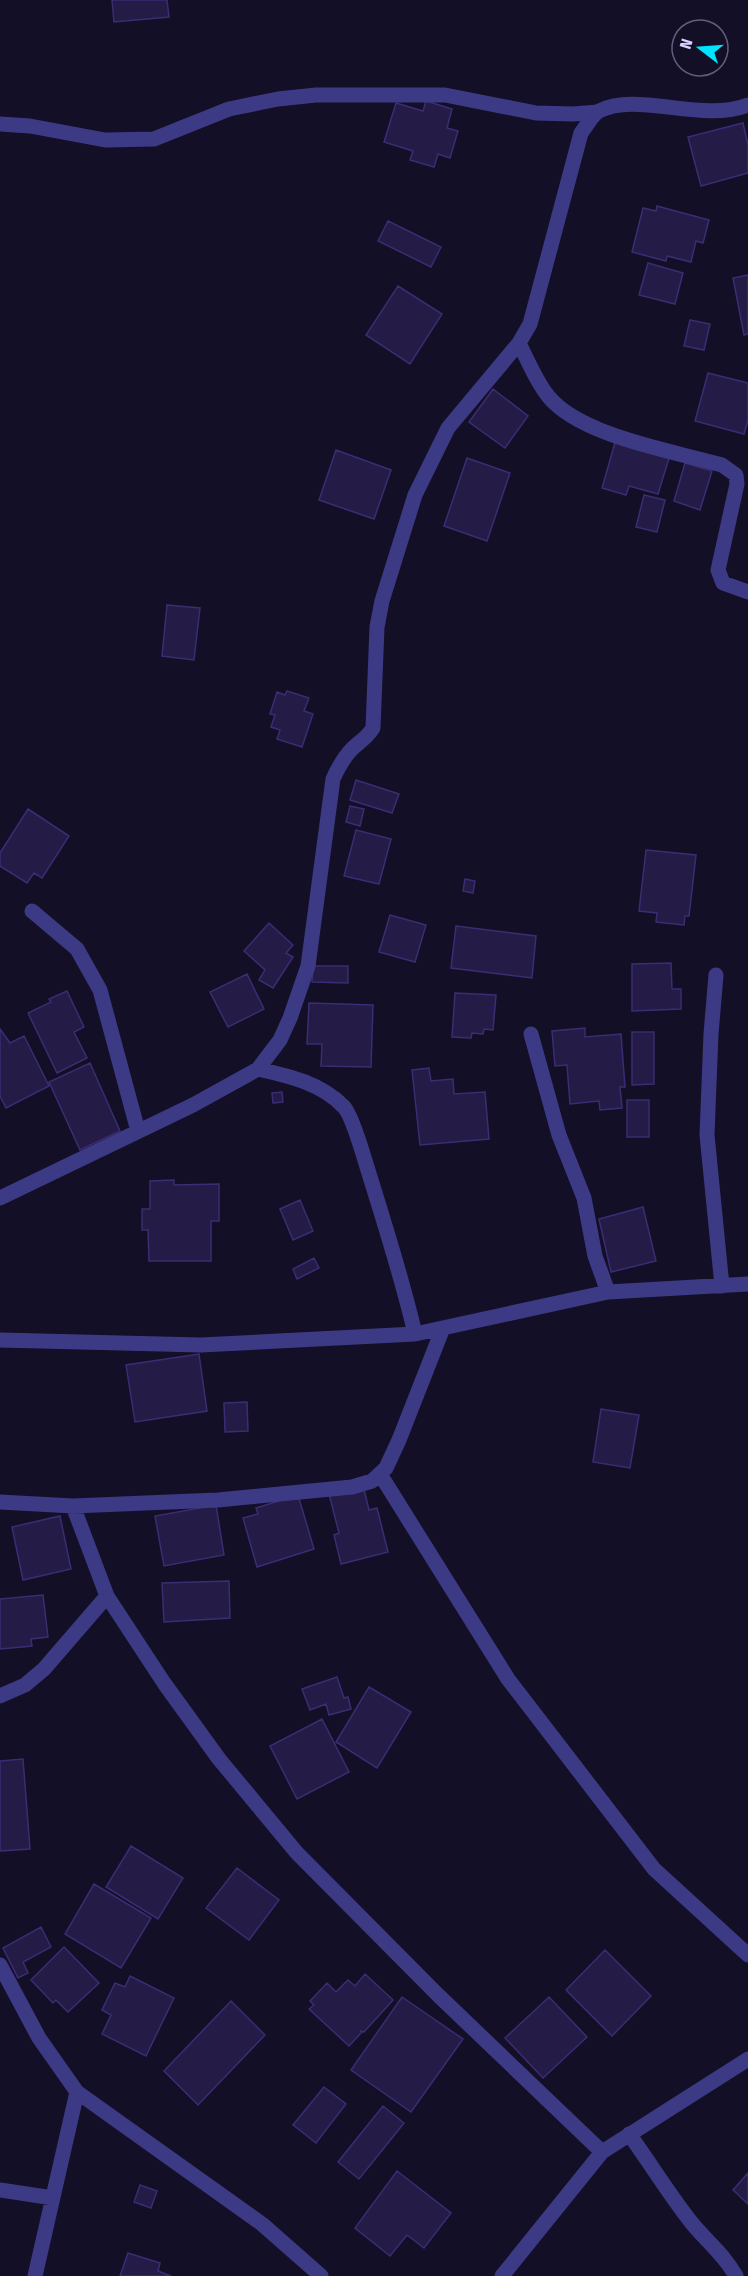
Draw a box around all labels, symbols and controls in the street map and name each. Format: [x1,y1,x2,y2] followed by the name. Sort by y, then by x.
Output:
[670,18,730,78] north arrow
[676,36,697,51] text: N

